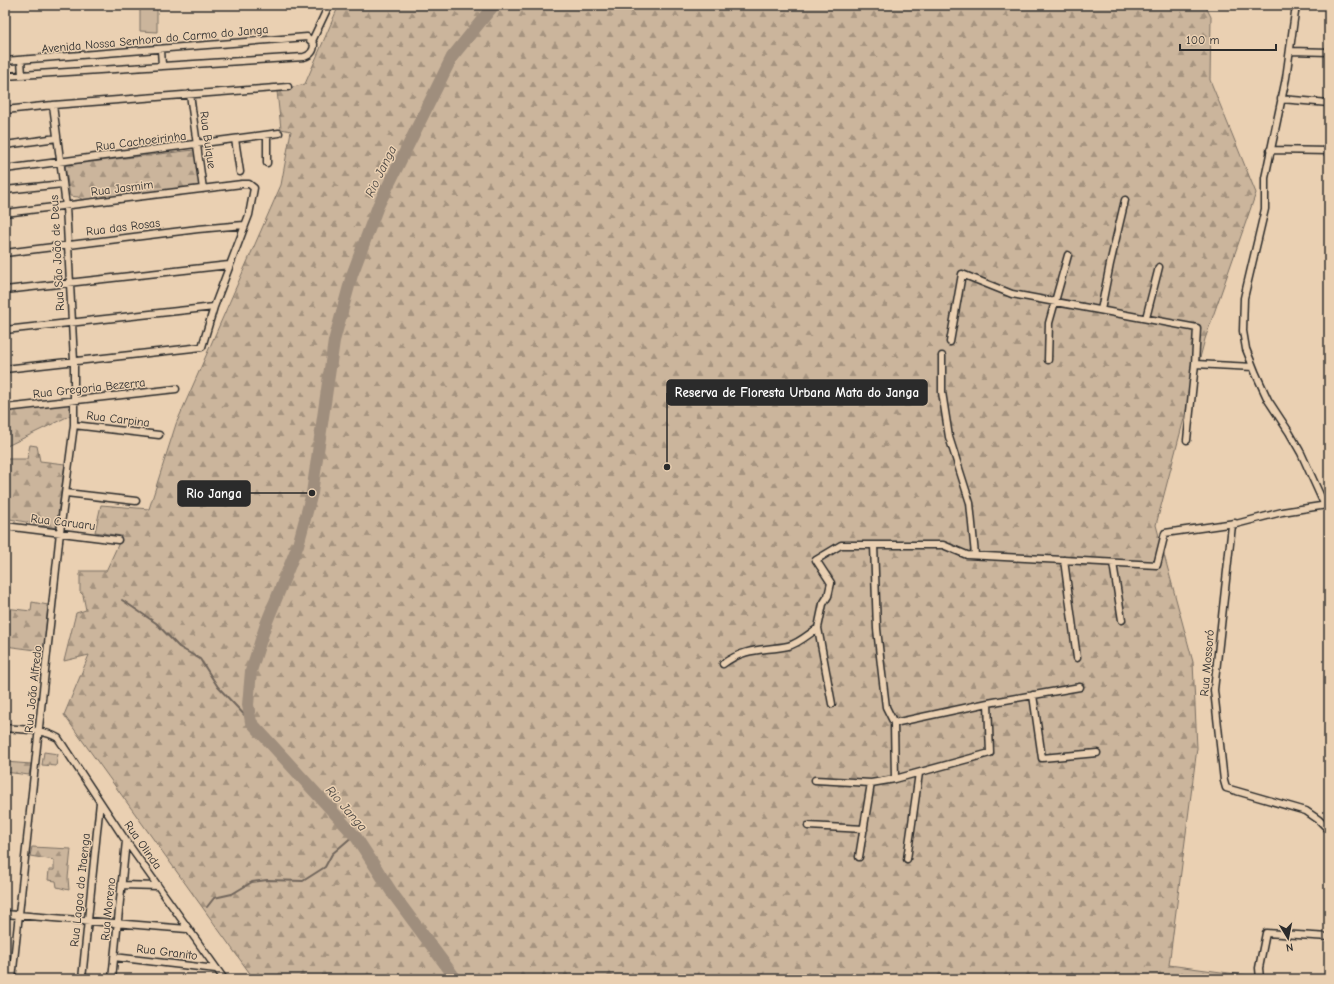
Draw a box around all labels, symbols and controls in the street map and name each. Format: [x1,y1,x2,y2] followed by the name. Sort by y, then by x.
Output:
[41,22,269,56] street label: Avenida Nossa Senhora do Carmo do Janga
[1180,26,1276,52] scale bar
[1186,33,1219,47] text: 100 m
[197,110,219,170] street label: Rua Buique
[95,129,187,153] street label: Rua Cachoeirinha
[362,143,399,199] water label: Rio Janga
[90,177,154,199] street label: Rua Jasmim
[47,195,67,311] street label: Rua São João de Deus
[85,216,161,238] street label: Rua das Rosas
[32,375,146,401] street label: Rua Gregoria Bezerra
[667,380,927,405] callout: Reserva de Floresta Urbana Mata do Janga
[675,385,919,400] text: Reserva de Floresta Urbana Mata do Janga
[86,408,150,430] street label: Rua Carpina
[178,481,250,506] callout: Rio Janga
[186,486,242,501] text: Rio Janga
[30,511,96,533] street label: Rua Caruaru
[1197,629,1217,697] street label: Rua Mossoró
[21,644,45,734] street label: Rua João Alfredo
[323,783,371,834] water label: Rio Janga
[121,818,165,872] street label: Rua Olinda
[67,832,93,948] street label: Rua Lagoa do Itaenga
[98,877,118,941] street label: Rua Moreno
[1268,918,1308,958] north arrow
[1285,940,1294,954] text: N
[136,941,198,963] street label: Rua Granito

